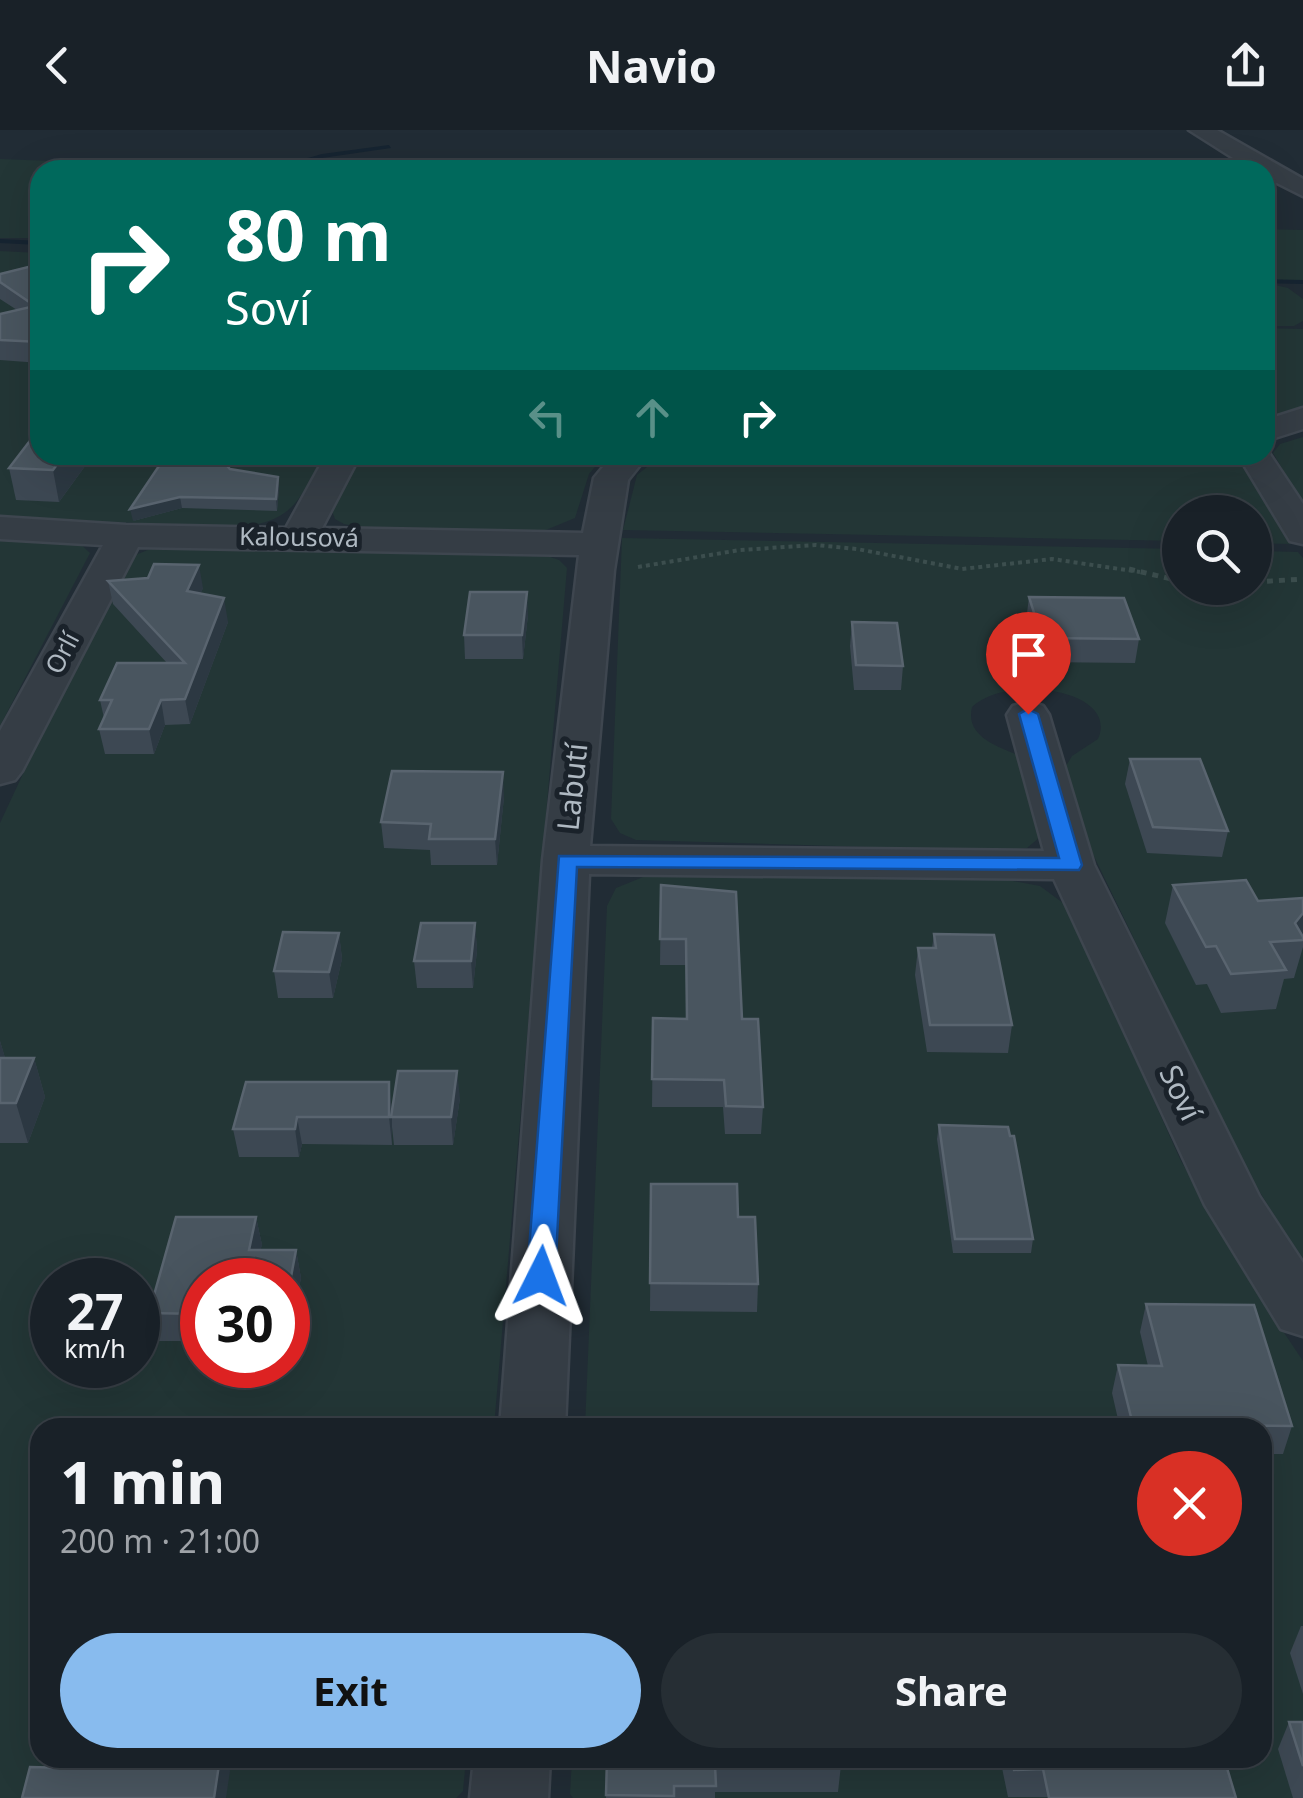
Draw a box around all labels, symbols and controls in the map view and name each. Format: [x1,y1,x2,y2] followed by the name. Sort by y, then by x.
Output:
[586,35,717,96] text: Navio
[30,38,85,93] icon: back
[1218,38,1273,93] icon: share
[225,186,392,282] text: 80 m
[60,200,190,330] icon: right
[225,277,311,338] text: Soví
[520,390,575,445] icon: left
[625,390,680,445] icon: ahead
[730,390,785,445] icon: right
[1162,495,1272,605] map controls
[1162,495,1272,605] button: search
[239,518,359,554] street label: Kalousová
[986,612,1071,715] pin
[36,625,86,679] street label: Orlí
[1001,627,1056,682] icon: arrive
[547,740,597,833] street label: Labutí
[1150,1058,1213,1128] street label: Soví
[489,1224,593,1328] position arrow
[180,1258,310,1388] speed limit sign: 30
[66,1277,124,1345] text: 27
[64,1331,126,1365] text: km/h
[60,1440,225,1522] text: 1 min
[1137,1451,1242,1556] button: close
[60,1519,260,1562] text: 200 m · 21:00
[60,1633,641,1748] button: Exit
[661,1633,1242,1748] button: Share

